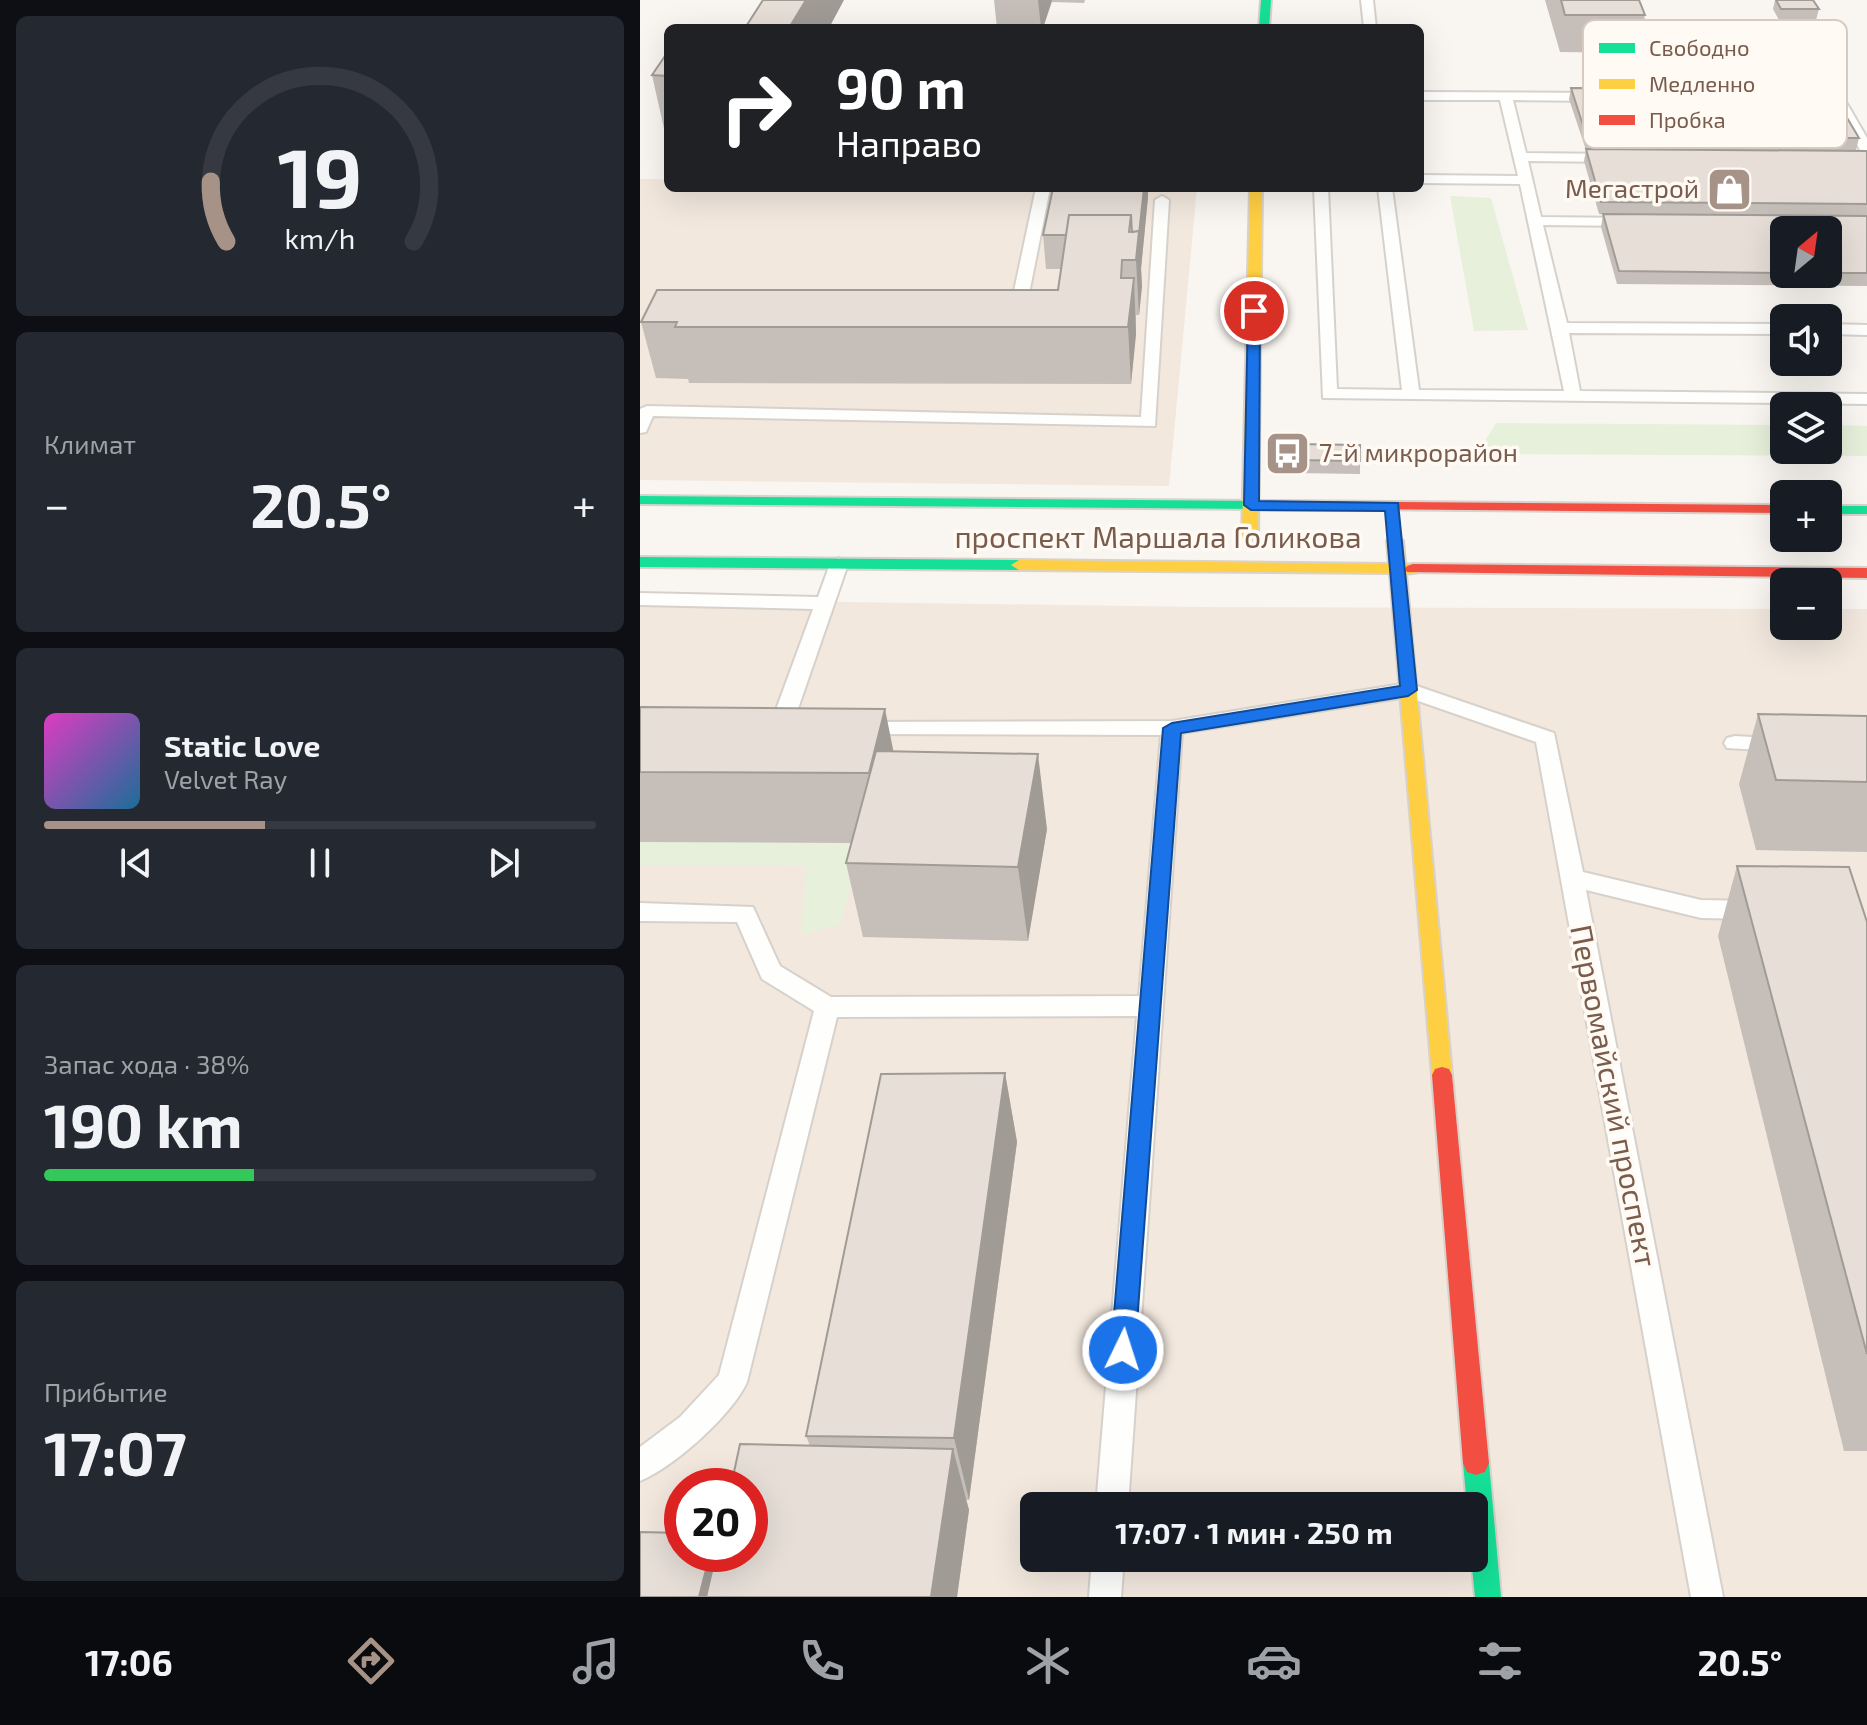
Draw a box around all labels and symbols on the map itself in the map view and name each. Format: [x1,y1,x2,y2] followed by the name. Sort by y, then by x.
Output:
[1583,20,1847,148] legend
[1649,34,1749,60] text: Свободно
[1649,70,1755,96] text: Медленно
[1649,106,1726,132] text: Пробка
[1706,165,1754,213] shop icon: Мегастрой
[1565,172,1699,203] place label: Мегастрой
[1770,216,1842,288] north arrow
[1220,277,1288,345] pin
[1264,429,1312,477] bus stop icon: 7-й микрорайон
[1319,436,1518,467] place label: 7-й микрорайон
[954,518,1362,554] street label: проспект Маршала Голикова
[1564,922,1666,1270] street label: Первомайский проспект
[1081,1308,1165,1392] position arrow
[664,1468,768,1572] speed limit sign: 20

